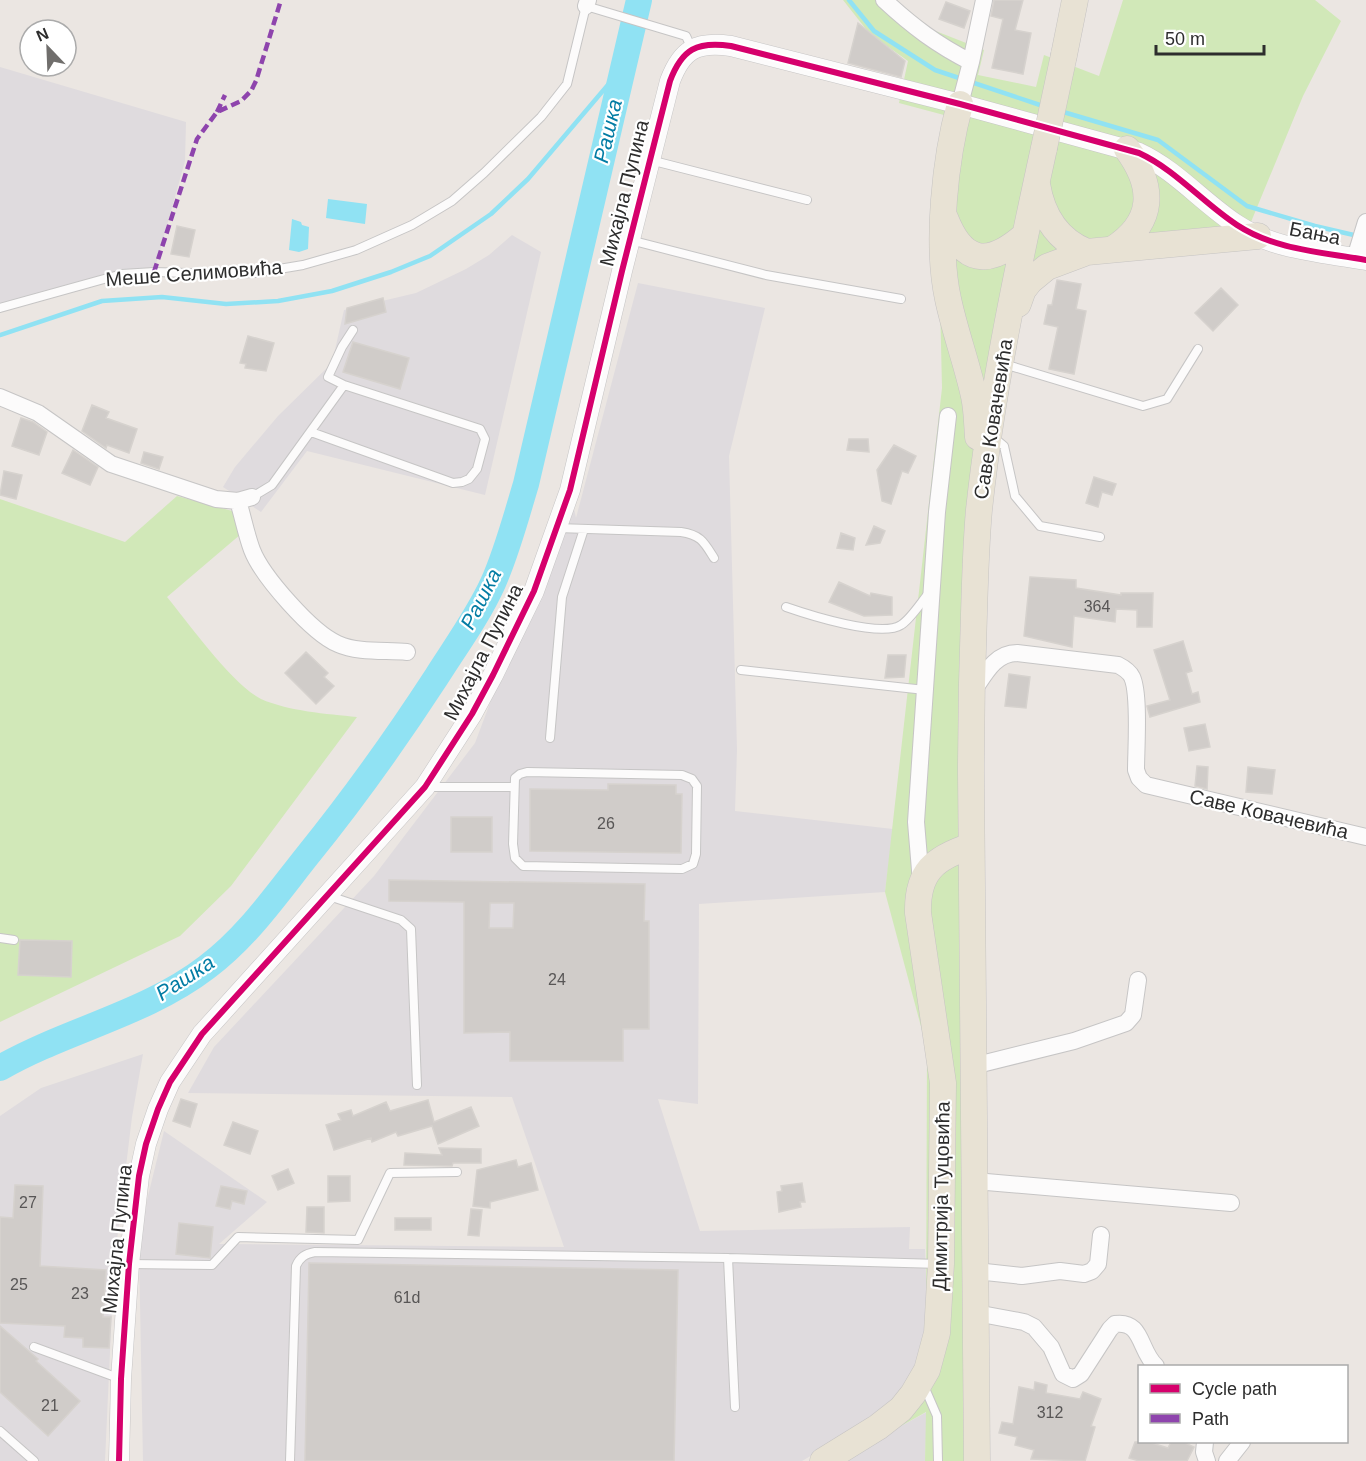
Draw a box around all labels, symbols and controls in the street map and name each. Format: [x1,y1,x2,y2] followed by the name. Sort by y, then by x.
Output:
[18,18,78,78] north arrow
[1156,18,1264,56] scale bar
[34,25,51,45] text: N
[1165,29,1205,49] text: 50 m
[589,97,626,165] water label: Рашка
[595,117,653,268] street label: Михајла Пупина
[1288,217,1343,249] street label: Бања
[105,256,284,290] street label: Меше Селимовића
[969,336,1017,501] street label: Саве Ковачевића
[456,565,505,633] water label: Рашка
[439,579,527,724] street label: Михајла Пупина
[1084,598,1110,615] house number: 364
[1187,785,1351,843] street label: Саве Ковачевића
[597,815,615,832] house number: 26
[151,950,218,1005] water label: Рашка
[548,971,566,988] house number: 24
[928,1100,954,1291] street label: Димитрија Туцовића
[98,1162,136,1315] street label: Михајла Пупина
[19,1194,37,1211] house number: 27
[10,1276,28,1293] house number: 25
[71,1285,89,1302] house number: 23
[394,1289,420,1306] house number: 61d
[1138,1365,1348,1443] legend
[1192,1379,1277,1399] text: Cycle path
[41,1397,59,1414] house number: 21
[1037,1404,1063,1421] house number: 312
[1192,1409,1229,1429] text: Path

